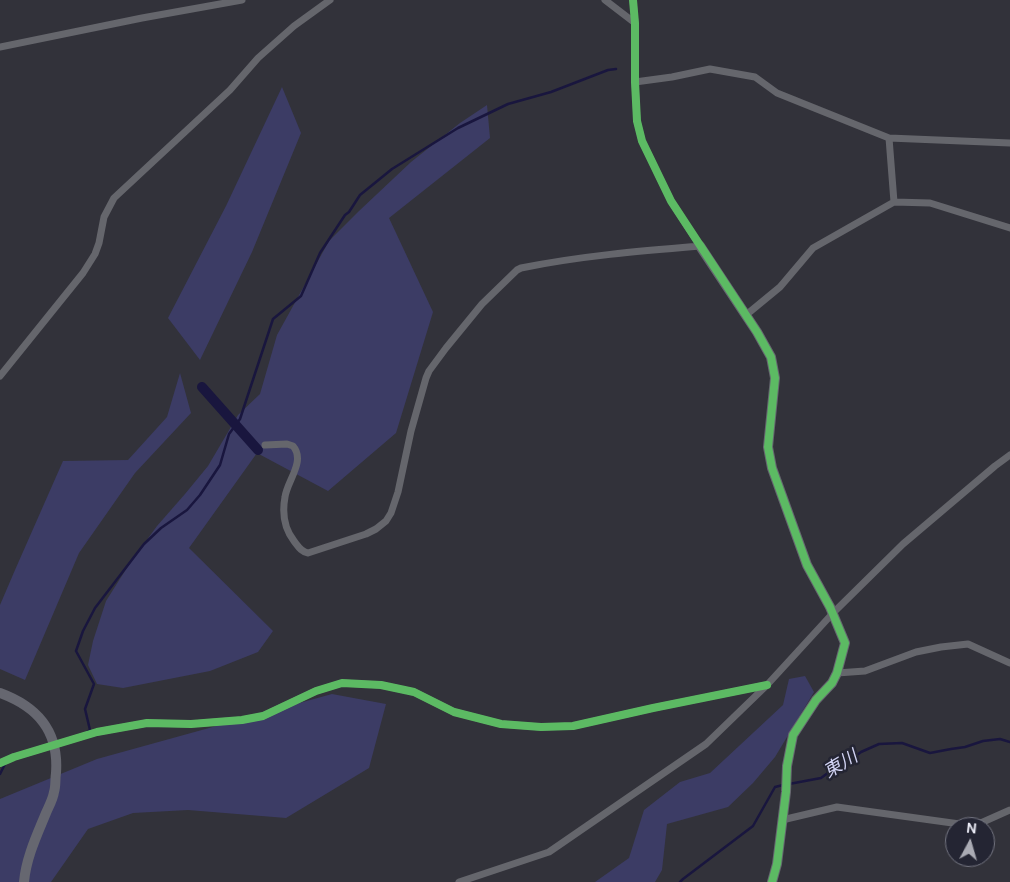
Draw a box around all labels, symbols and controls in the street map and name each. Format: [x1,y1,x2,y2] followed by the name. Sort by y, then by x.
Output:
[820,746,862,784] water label: 東川
[945,817,995,867] north arrow
[965,819,977,838] text: N

